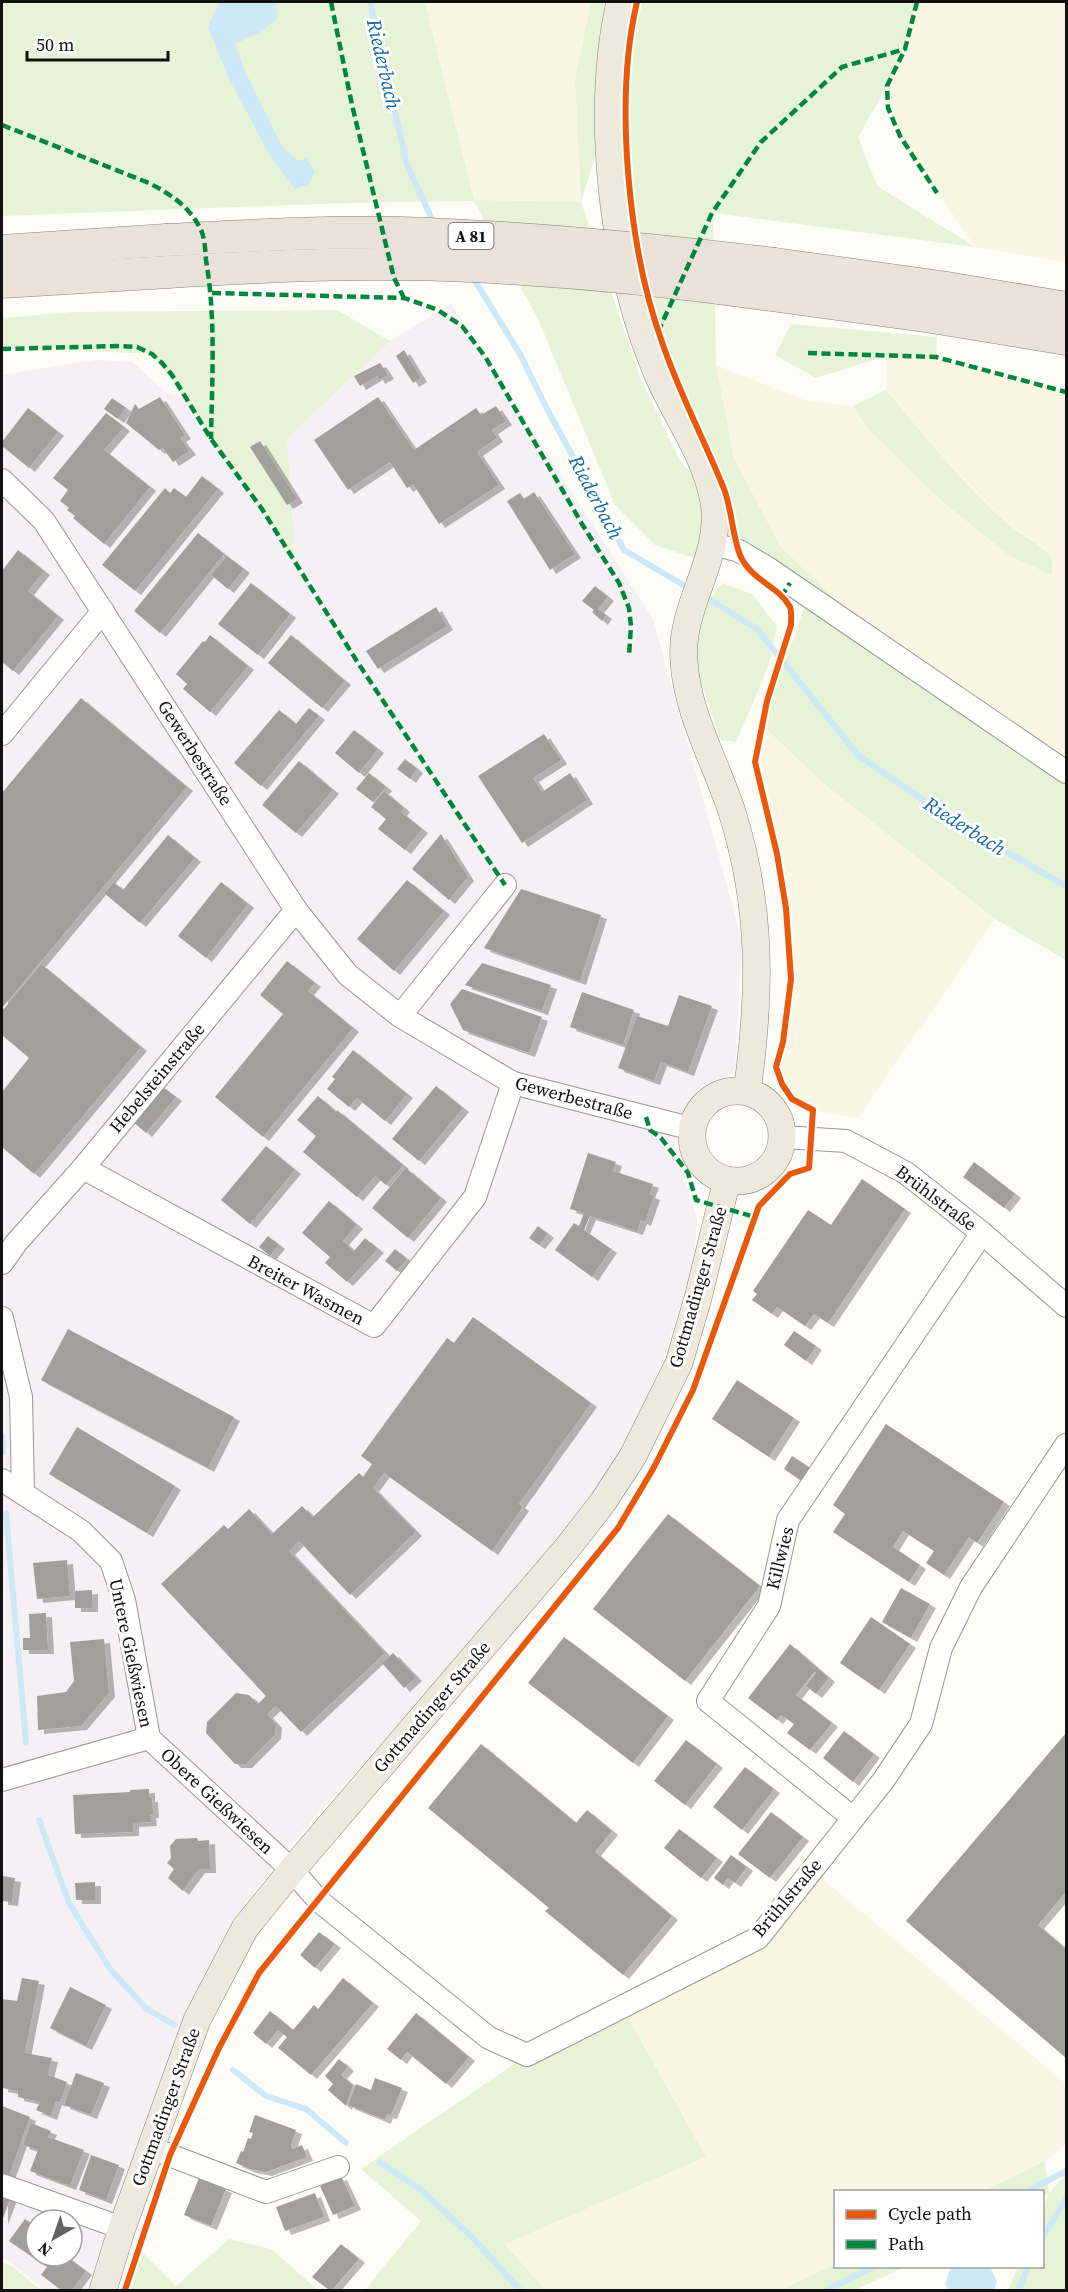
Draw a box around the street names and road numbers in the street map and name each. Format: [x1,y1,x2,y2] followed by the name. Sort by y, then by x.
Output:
[448,223,494,249] road number: A 81
[152,695,239,810] street label: Gewerbestraße
[103,1017,210,1138] street label: Hebelsteinstraße
[513,1070,636,1125] street label: Gewerbestraße
[891,1159,982,1236] street label: Brühlstraße
[662,1203,733,1371] street label: Gottmadinger Straße
[243,1248,369,1331] street label: Breiter Wasmen
[760,1524,799,1592] street label: Killwies
[103,1576,160,1730] street label: Untere Gießwiesen
[367,1635,496,1778] street label: Gottmadinger Straße
[155,1742,279,1860] street label: Obere Gießwiesen
[746,1853,827,1942] street label: Brühlstraße
[125,2024,206,2190] street label: Gottmadinger Straße

